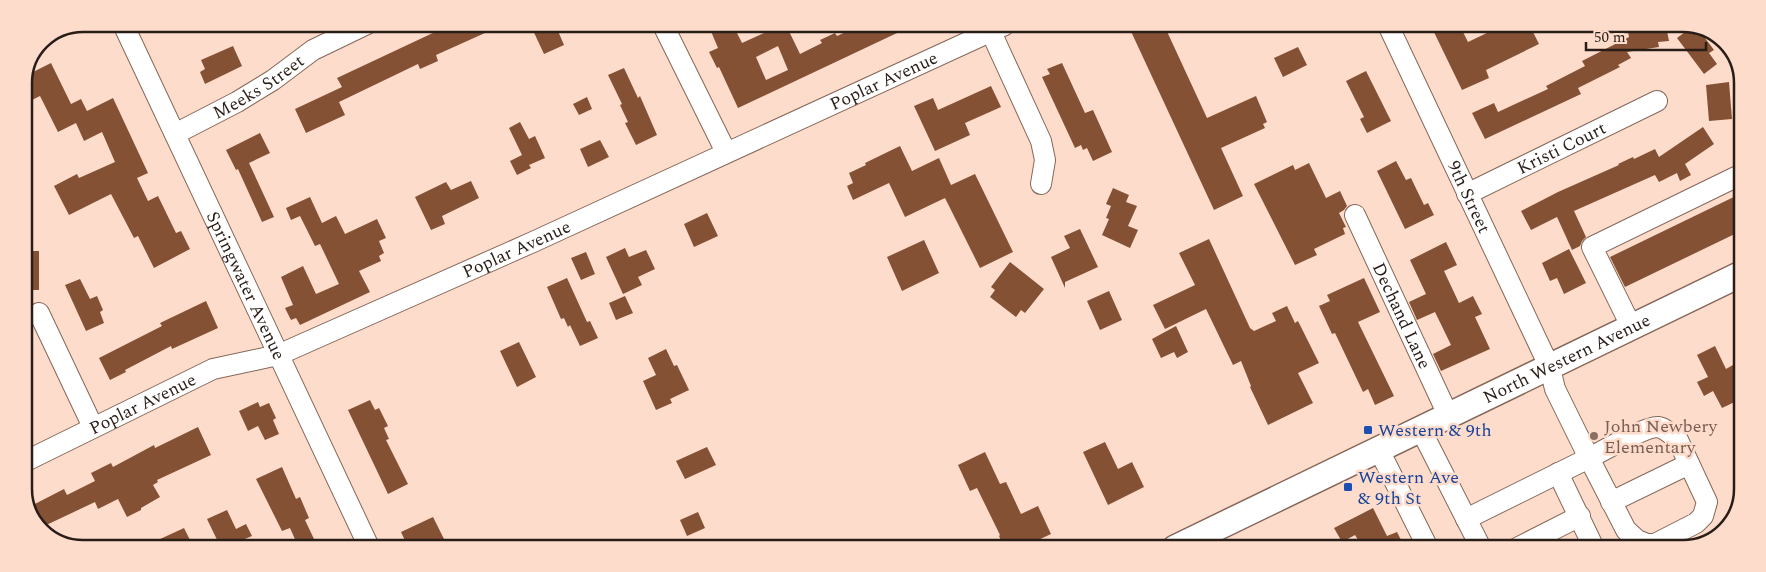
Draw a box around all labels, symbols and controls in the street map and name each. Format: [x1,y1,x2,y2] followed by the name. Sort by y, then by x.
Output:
[1586,20,1706,52] scale bar
[1594,26,1626,49] text: 50 m
[825,44,942,117] street label: Poplar Avenue
[208,48,310,126] street label: Meeks Street
[1512,115,1611,181] street label: Kristi Court
[1440,156,1498,238] street label: 9th Street
[199,207,293,364] street label: Springwater Avenue
[458,213,575,285] street label: Poplar Avenue
[1365,258,1438,373] street label: Dechand Lane
[1478,306,1655,410] street label: North Western Avenue
[84,366,201,442] street label: Poplar Avenue
[1604,413,1719,461] place label: John Newbery Elementary
[1378,417,1492,444] place label: Western & 9th
[1362,424,1374,436] marker: Western & 9th
[1588,430,1600,442] marker: John Newbery Elementary
[1358,464,1459,512] place label: Western Ave & 9th St
[1342,481,1354,493] marker: Western Ave & 9th St

